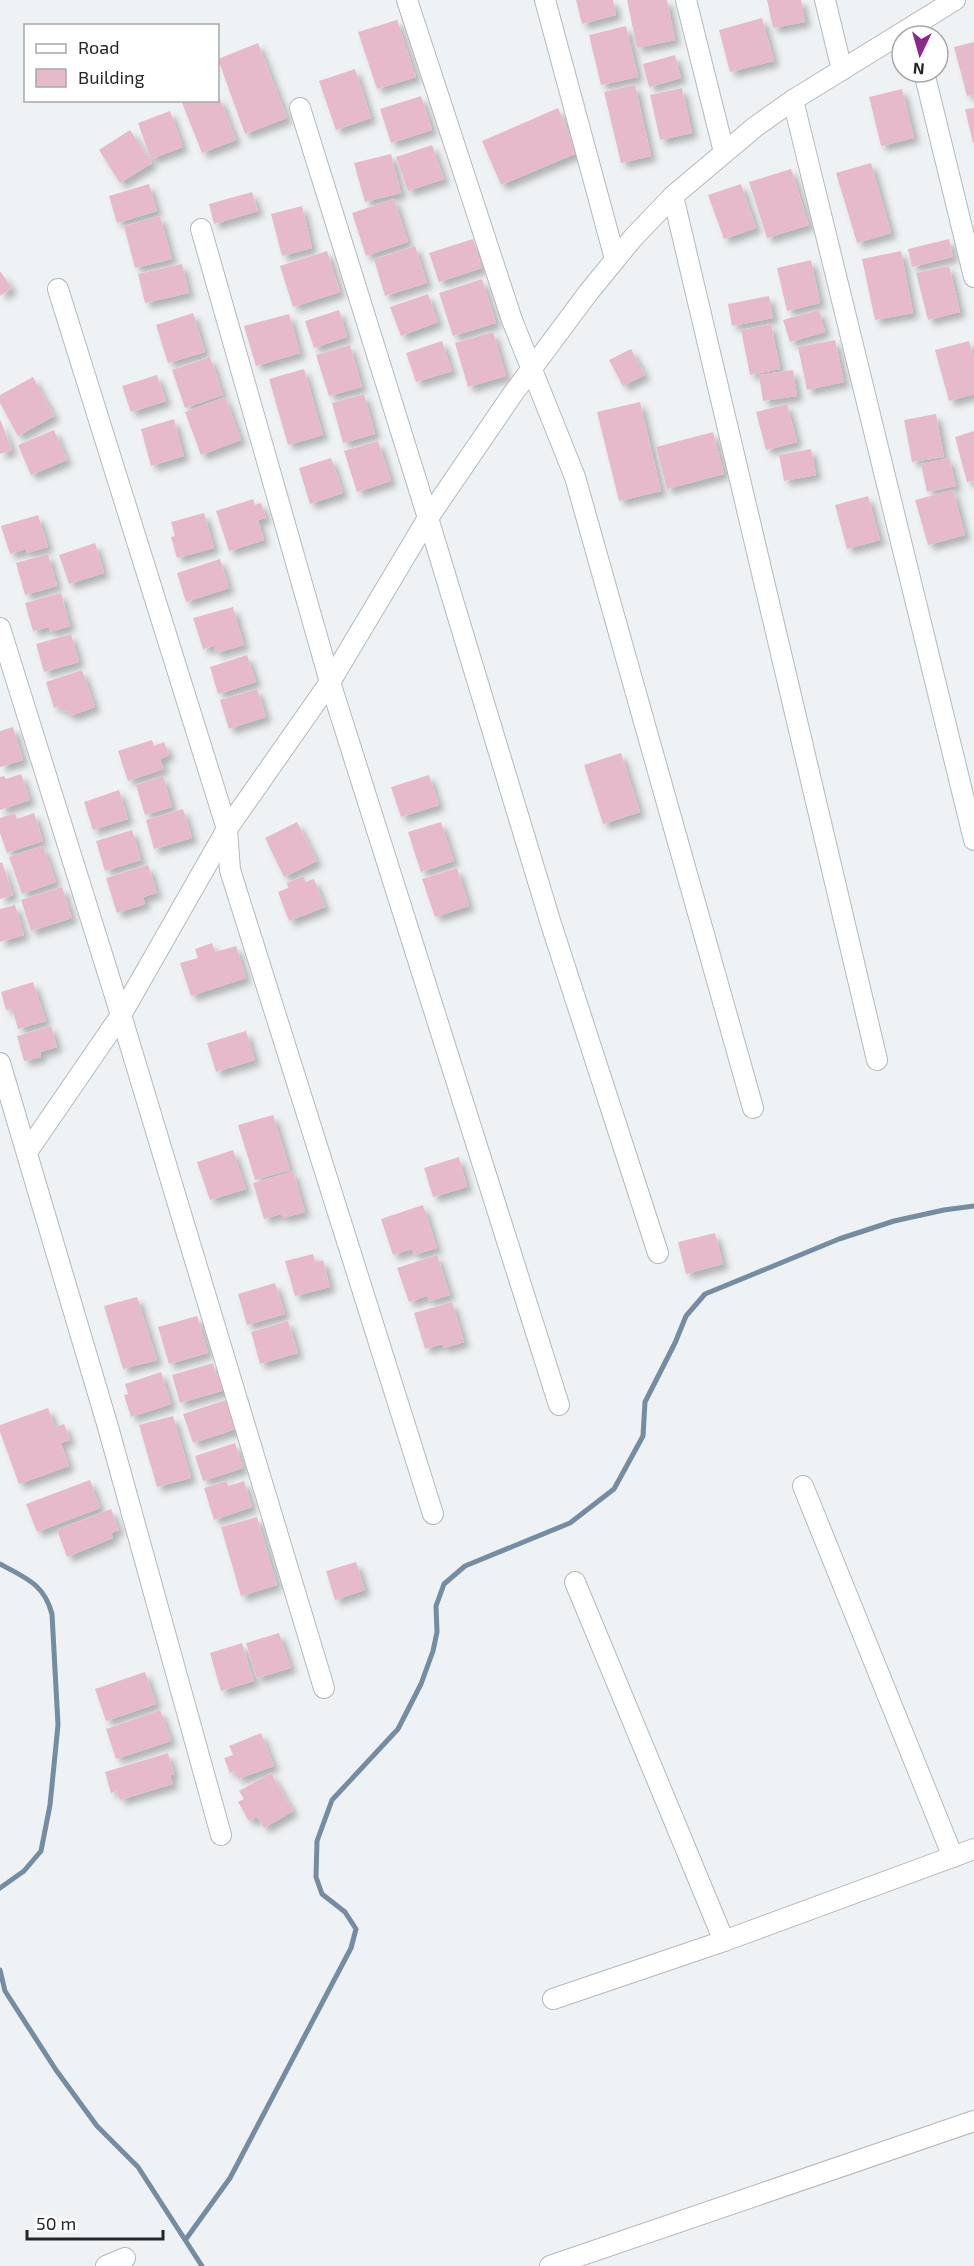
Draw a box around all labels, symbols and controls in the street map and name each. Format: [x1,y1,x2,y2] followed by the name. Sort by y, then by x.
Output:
[24,24,219,102] legend
[890,24,950,84] north arrow
[78,36,119,58] text: Road
[912,59,925,79] text: N
[78,66,145,88] text: Building
[27,2203,164,2241] scale bar
[36,2212,76,2234] text: 50 m

